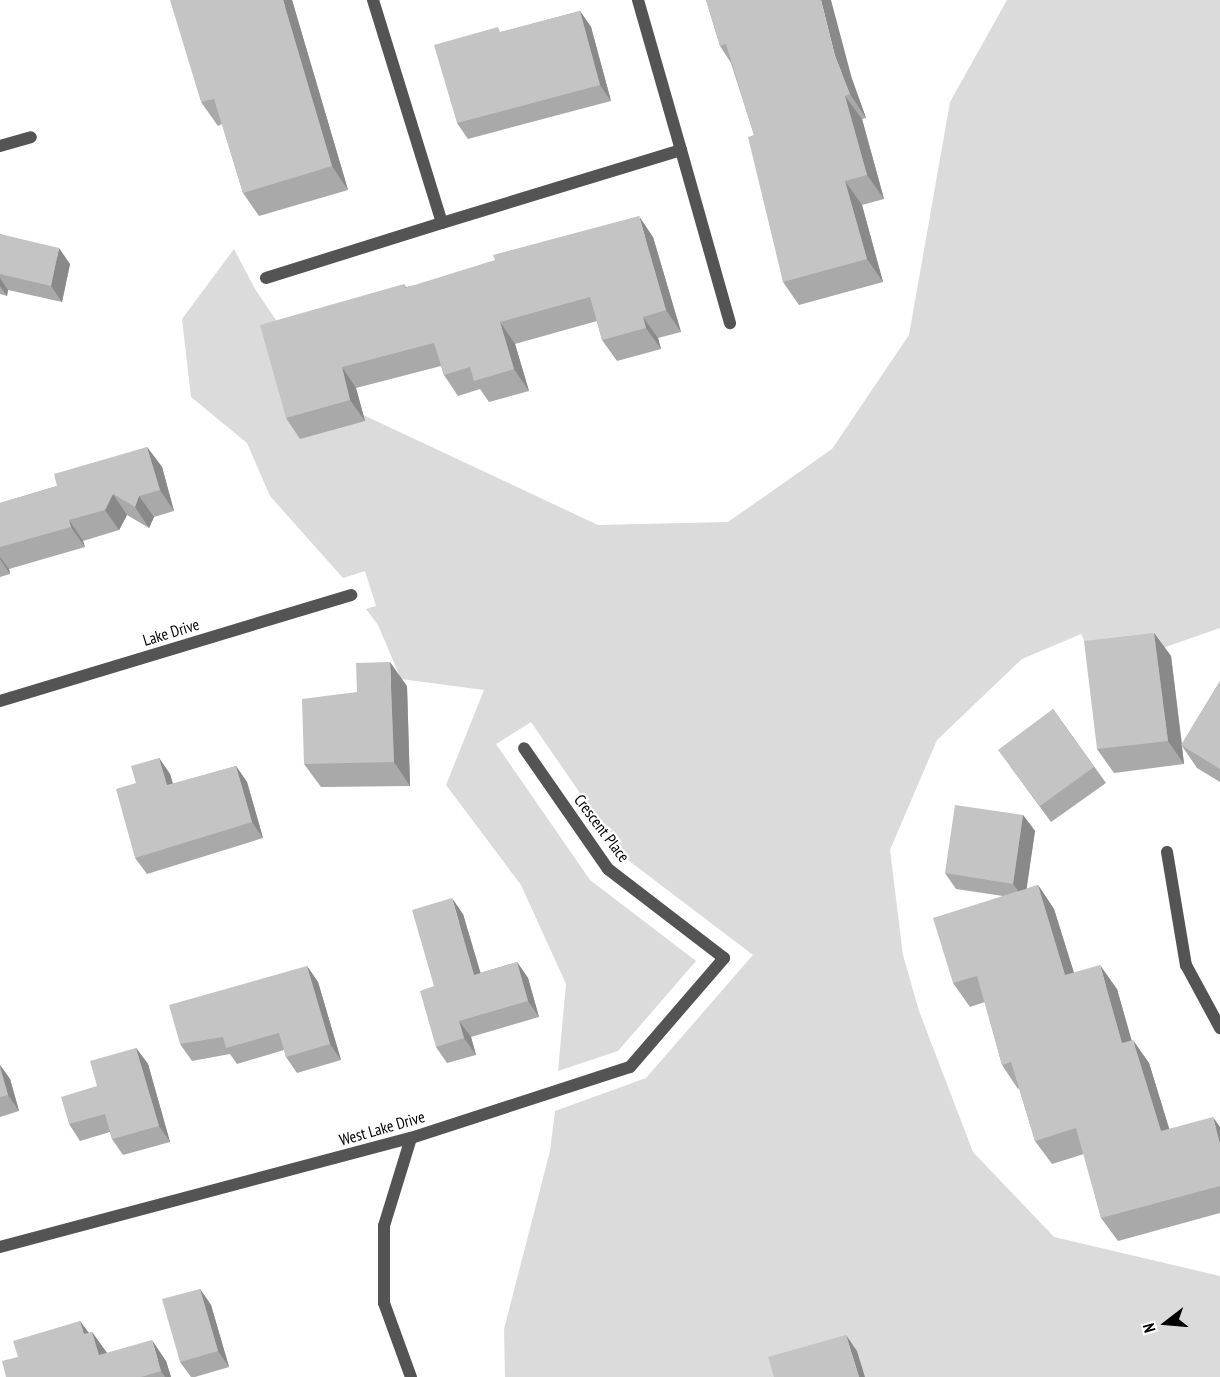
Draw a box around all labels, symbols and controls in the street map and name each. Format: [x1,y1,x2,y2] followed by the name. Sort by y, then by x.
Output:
[140,614,202,650] street label: Lake Drive
[570,790,634,866] street label: Crescent Place
[337,1107,427,1149] street label: West Lake Drive
[1136,1293,1196,1353] north arrow
[1138,1321,1160,1335] text: N

